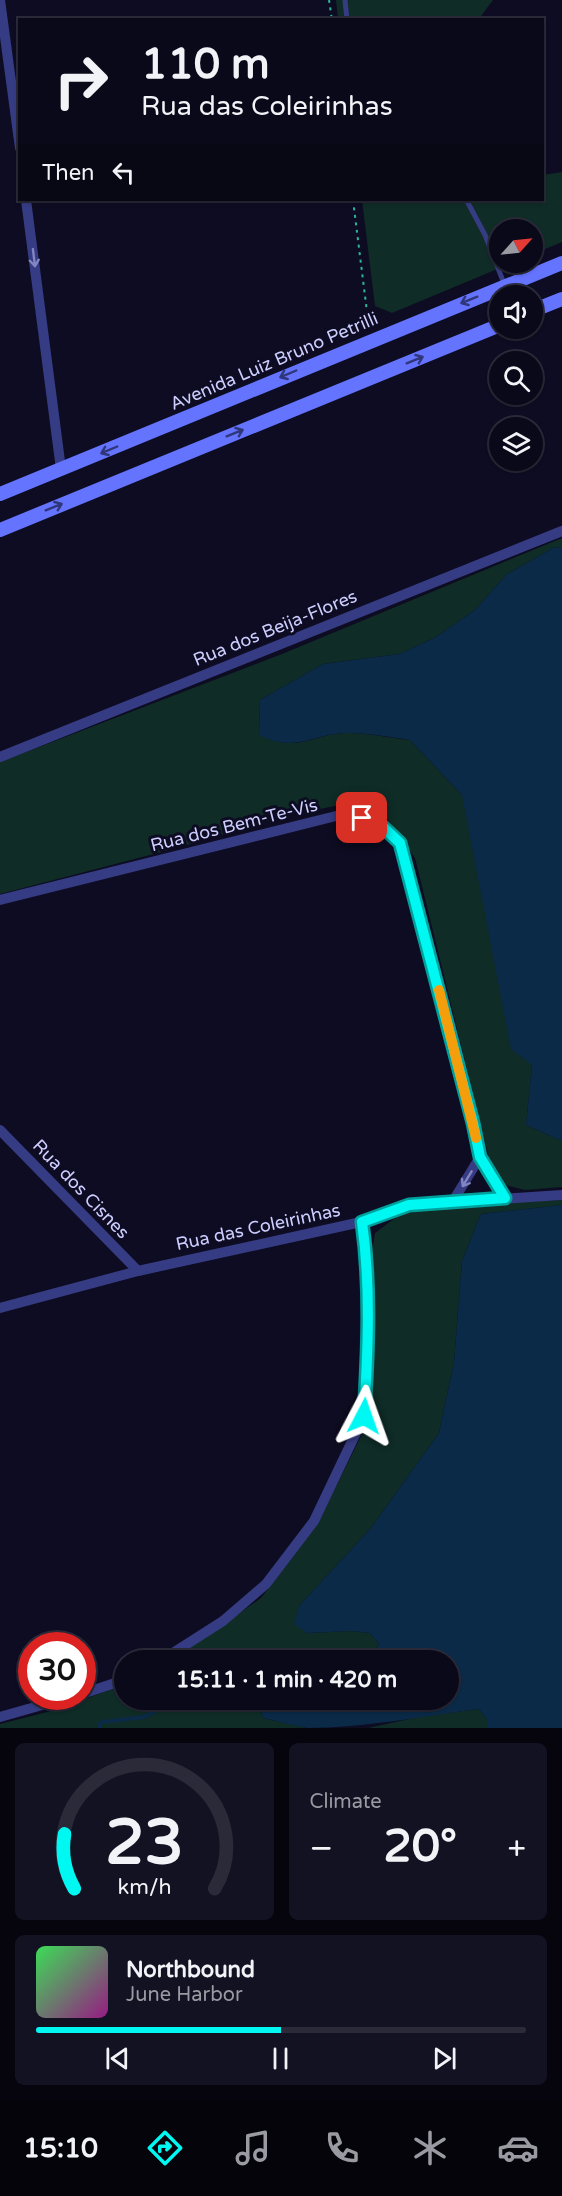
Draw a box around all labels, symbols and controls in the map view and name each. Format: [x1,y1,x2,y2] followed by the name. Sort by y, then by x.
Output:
[141,39,270,90] text: 110 m
[42,42,120,120] icon: right
[141,90,393,123] text: Rua das Coleirinhas
[107,156,140,189] icon: left
[42,160,95,186] text: Then
[489,219,543,273] north arrow
[489,219,543,471] map controls
[28,247,39,267] one-way arrow
[489,285,543,339] button: sound
[460,295,479,306] one-way arrow
[167,307,381,415] street label: Avenida Luiz Bruno Petrilli
[489,351,543,405] button: search
[405,354,424,365] one-way arrow
[280,369,298,381] one-way arrow
[489,417,543,471] button: layers
[225,427,243,438] one-way arrow
[100,445,118,456] one-way arrow
[44,501,63,512] one-way arrow
[190,585,360,671] street label: Rua dos Beija-Flores
[336,792,387,843] pin
[148,794,320,856] street label: Rua dos Bem-Te-Vis
[345,801,378,834] icon: arrive
[28,1135,134,1243] street label: Rua dos Cisnes
[460,1170,472,1187] one-way arrow
[174,1199,342,1255] street label: Rua das Coleirinhas
[332,1384,396,1448] position arrow
[18,1632,96,1710] speed limit sign: 30
[176,1667,397,1693] text: 15:11 · 1 min · 420 m
[310,1790,382,1814] text: Climate
[105,1806,183,1881] text: 23
[383,1820,457,1874] text: 20°
[310,1829,333,1868] text: −
[507,1829,526,1868] text: +
[117,1874,171,1900] text: km/h
[126,1957,255,1983] text: Northbound
[126,1983,243,2007] text: June Harbor
[101,2042,134,2075] icon: previous
[264,2042,297,2075] icon: pause
[428,2042,461,2075] icon: next
[144,2127,186,2169] icon: directions
[232,2127,274,2169] icon: music
[321,2127,363,2169] icon: phone
[409,2127,451,2169] icon: climate
[497,2127,539,2169] icon: car
[23,2132,98,2165] text: 15:10

